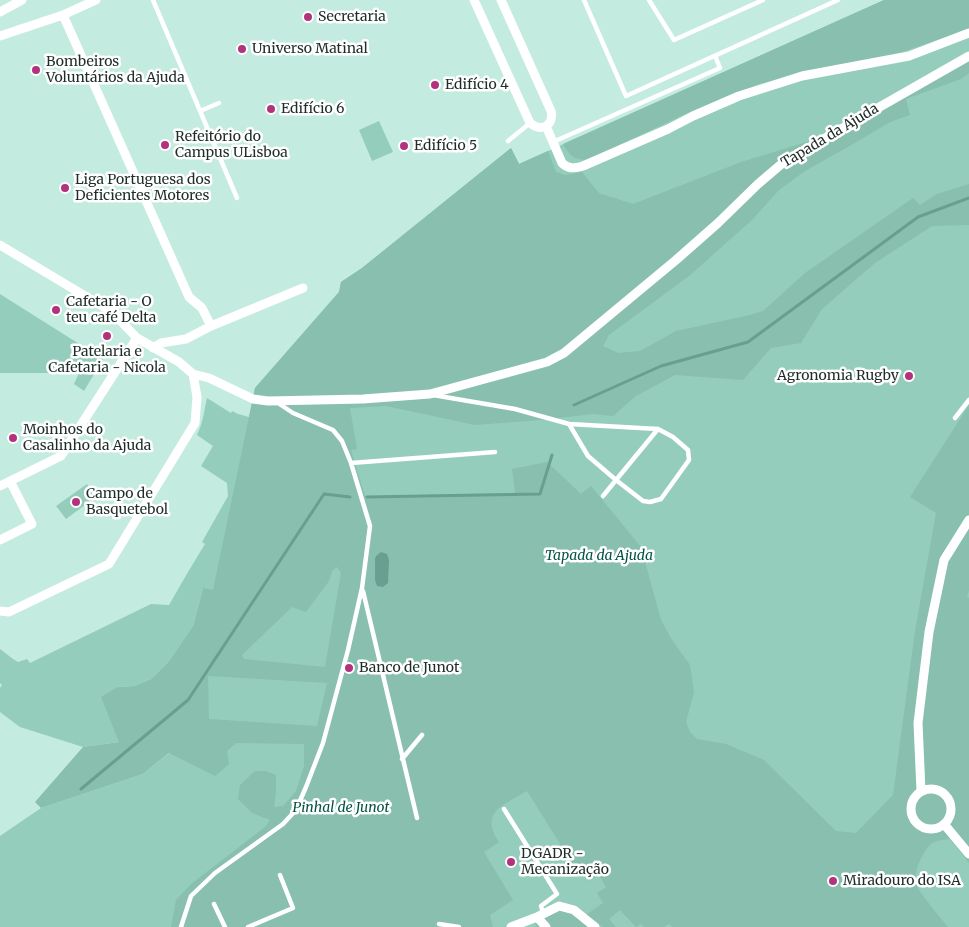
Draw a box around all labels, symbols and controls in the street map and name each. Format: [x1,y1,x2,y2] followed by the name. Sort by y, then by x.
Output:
[318,9,386,25] place label: Secretaria
[302,11,314,23] marker: Secretaria
[252,41,368,57] place label: Universo Matinal
[236,43,248,55] marker: Universo Matinal
[46,54,185,86] place label: Bombeiros Voluntários da Ajuda
[30,64,42,76] marker: Bombeiros Voluntários da Ajuda
[445,77,509,93] place label: Edifício 4
[429,79,441,91] marker: Edifício 4
[778,100,882,172] street label: Tapada da Ajuda
[281,101,344,117] place label: Edifício 6
[265,103,277,115] marker: Edifício 6
[175,129,288,162] place label: Refeitório do Campus ULisboa
[414,138,477,154] place label: Edifício 5
[159,139,171,151] marker: Refeitório do Campus ULisboa
[398,140,410,152] marker: Edifício 5
[75,172,211,204] place label: Liga Portuguesa dos Deficientes Motores
[59,182,71,194] marker: Liga Portuguesa dos Deficientes Motores
[66,294,156,326] place label: Cafetaria - O teu café Delta
[50,304,62,316] marker: Cafetaria - O teu café Delta
[101,330,113,342] marker: Patelaria e Cafetaria - Nicola
[48,344,166,377] place label: Patelaria e Cafetaria - Nicola
[777,368,899,384] place label: Agronomia Rugby
[903,370,915,382] marker: Agronomia Rugby
[23,422,151,454] place label: Moinhos do Casalinho da Ajuda
[7,432,19,444] marker: Moinhos do Casalinho da Ajuda
[86,486,168,518] place label: Campo de Basquetebol
[70,496,82,508] marker: Campo de Basquetebol
[545,548,653,564] park label: Tapada da Ajuda
[359,660,459,676] place label: Banco de Junot
[343,662,355,674] marker: Banco de Junot
[293,800,389,816] park label: Pinhal de Junot
[521,846,609,879] place label: DGADR - Mecanização
[505,856,517,868] marker: DGADR - Mecanização
[843,873,961,889] place label: Miradouro do ISA
[827,875,839,887] marker: Miradouro do ISA

